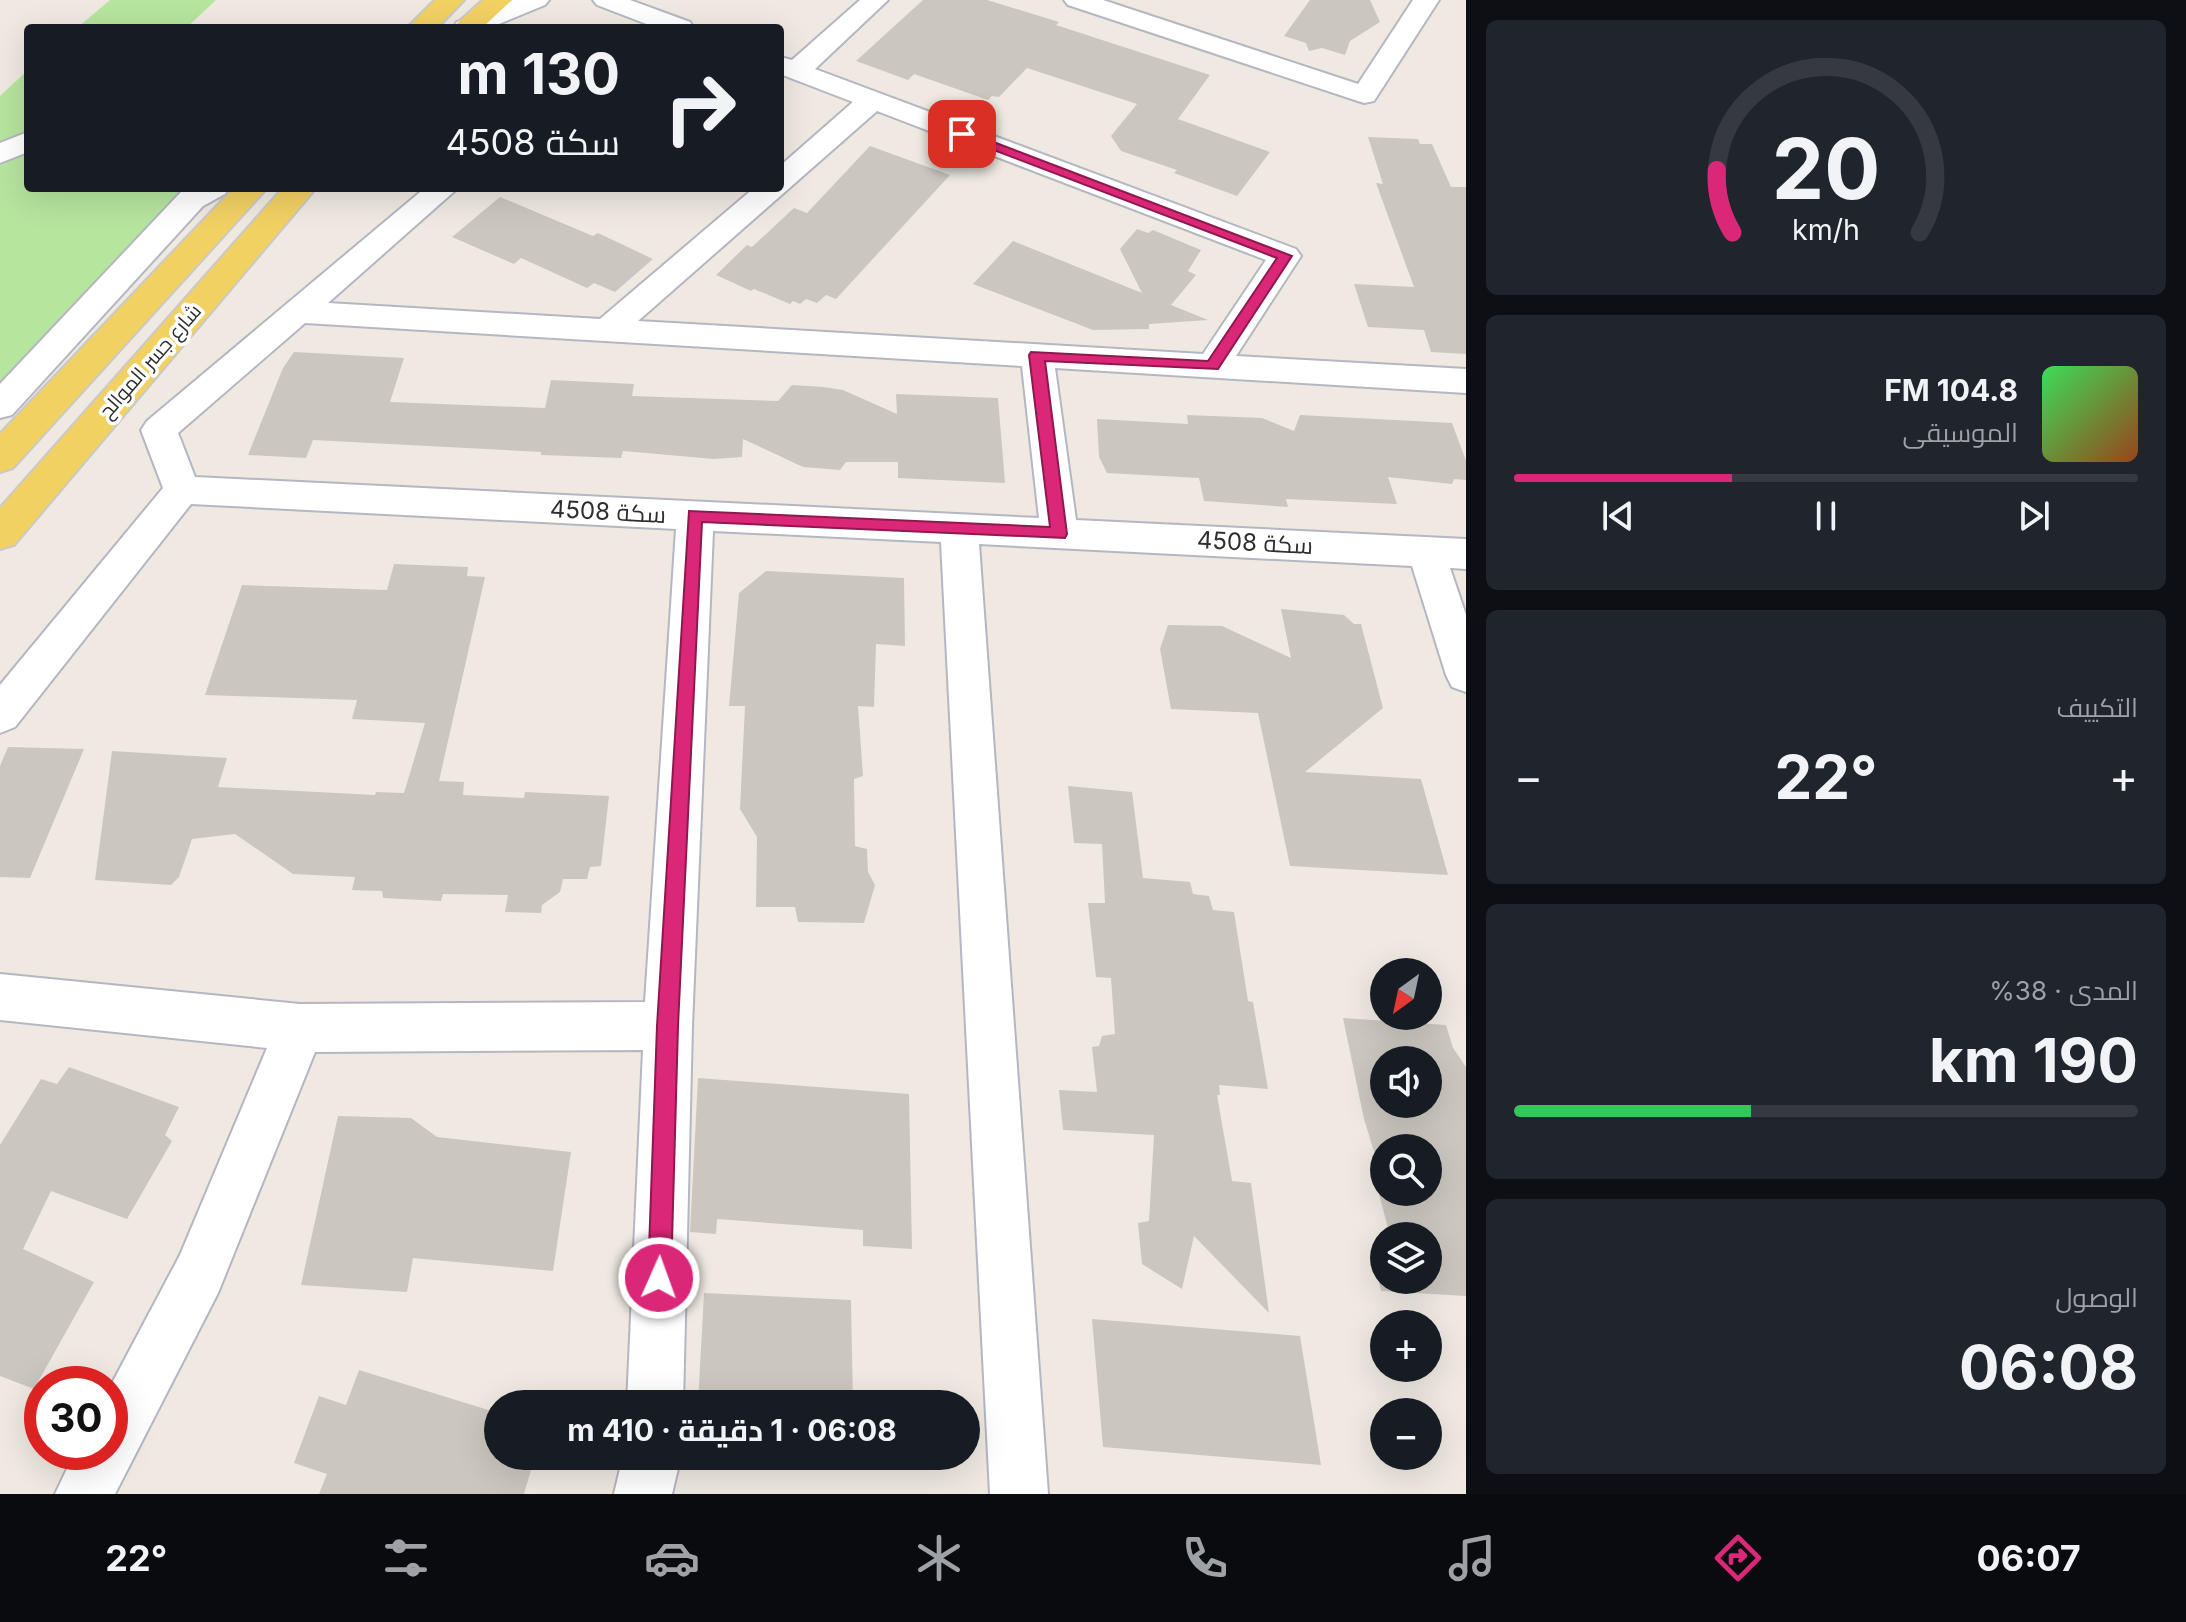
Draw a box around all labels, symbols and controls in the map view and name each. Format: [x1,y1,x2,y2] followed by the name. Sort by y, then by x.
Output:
[458,40,620,108] text: 130 m
[648,56,752,160] icon: right
[928,100,996,168] pin
[940,112,984,156] icon: arrive
[1772,118,1880,219] text: 20
[445,120,620,164] text: سكة 4508
[1792,213,1860,248] text: km/h
[94,299,208,424] street label: شارع جسر الموالح
[1884,372,2018,408] text: 104.8 FM
[1903,417,2018,448] text: الموسيقى
[549,494,667,529] street label: سكة 4508
[1596,494,1640,538] icon: previous
[1804,494,1848,538] icon: pause
[2012,494,2056,538] icon: next
[1196,525,1314,560] street label: سكة 4508
[2056,692,2138,723] text: التكييف
[1774,741,1878,813] text: 22°
[1514,750,1543,804] text: −
[2109,750,2138,804] text: +
[1370,958,1442,1030] north arrow
[1370,958,1442,1470] map controls
[1989,975,2138,1006] text: المدى · 38%
[1929,1024,2138,1096] text: 190 km
[1370,1046,1442,1118] button: sound
[1370,1134,1442,1206] button: search
[1370,1222,1442,1294] button: layers
[617,1236,701,1320] position arrow
[2055,1282,2138,1313] text: الوصول
[1370,1310,1442,1382] button: +
[1959,1331,2138,1403] text: 06:08
[24,1366,128,1470] speed limit sign: 30
[1370,1398,1442,1470] button: −
[567,1412,897,1448] text: 06:08 · 1 دقيقة · 410 m
[378,1530,434,1586] icon: filters
[644,1530,700,1586] icon: car
[911,1530,967,1586] icon: climate
[1177,1530,1233,1586] icon: phone
[1444,1530,1500,1586] icon: music
[1710,1530,1766,1586] icon: directions
[105,1536,167,1580] text: 22°
[1977,1536,2081,1580] text: 06:07

